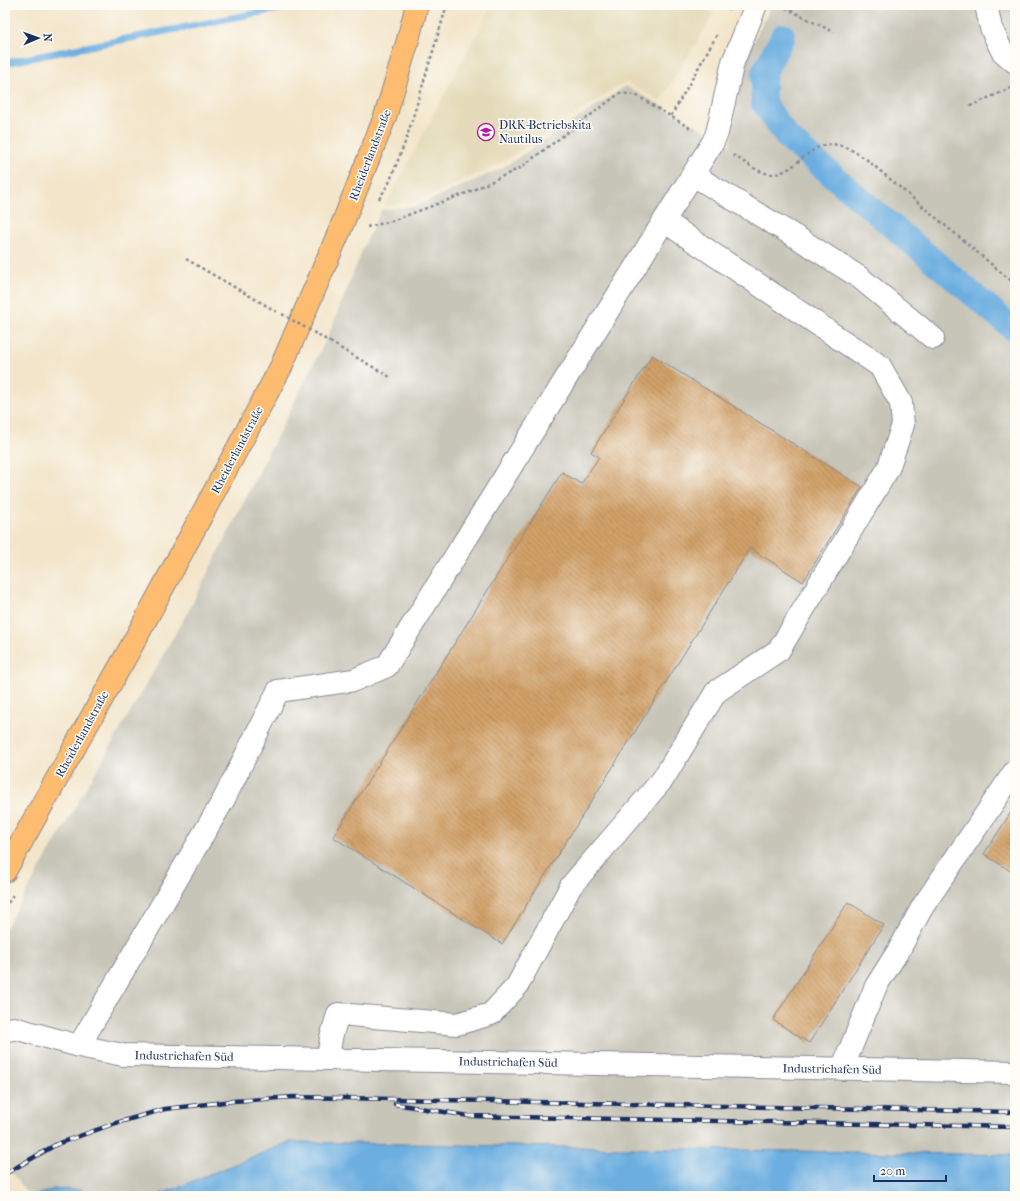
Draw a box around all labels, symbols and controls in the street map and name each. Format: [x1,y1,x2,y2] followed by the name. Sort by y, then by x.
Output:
[18,18,58,58] north arrow
[41,33,54,43] text: N
[346,107,394,203] street label: Rheiderlandstraße
[499,118,592,146] place label: DRK-Betriebskita Nautilus
[476,122,496,142] school or university icon: DRK-Betriebskita Nautilus
[208,404,266,496] street label: Rheiderlandstraße
[52,688,112,780] street label: Rheiderlandstraße
[134,1048,234,1064] street label: Industriehafen Süd
[458,1054,558,1070] street label: Industriehafen Süd
[782,1061,882,1077] street label: Industriehafen Süd
[874,1157,946,1183] scale bar
[880,1164,905,1178] text: 20 m

